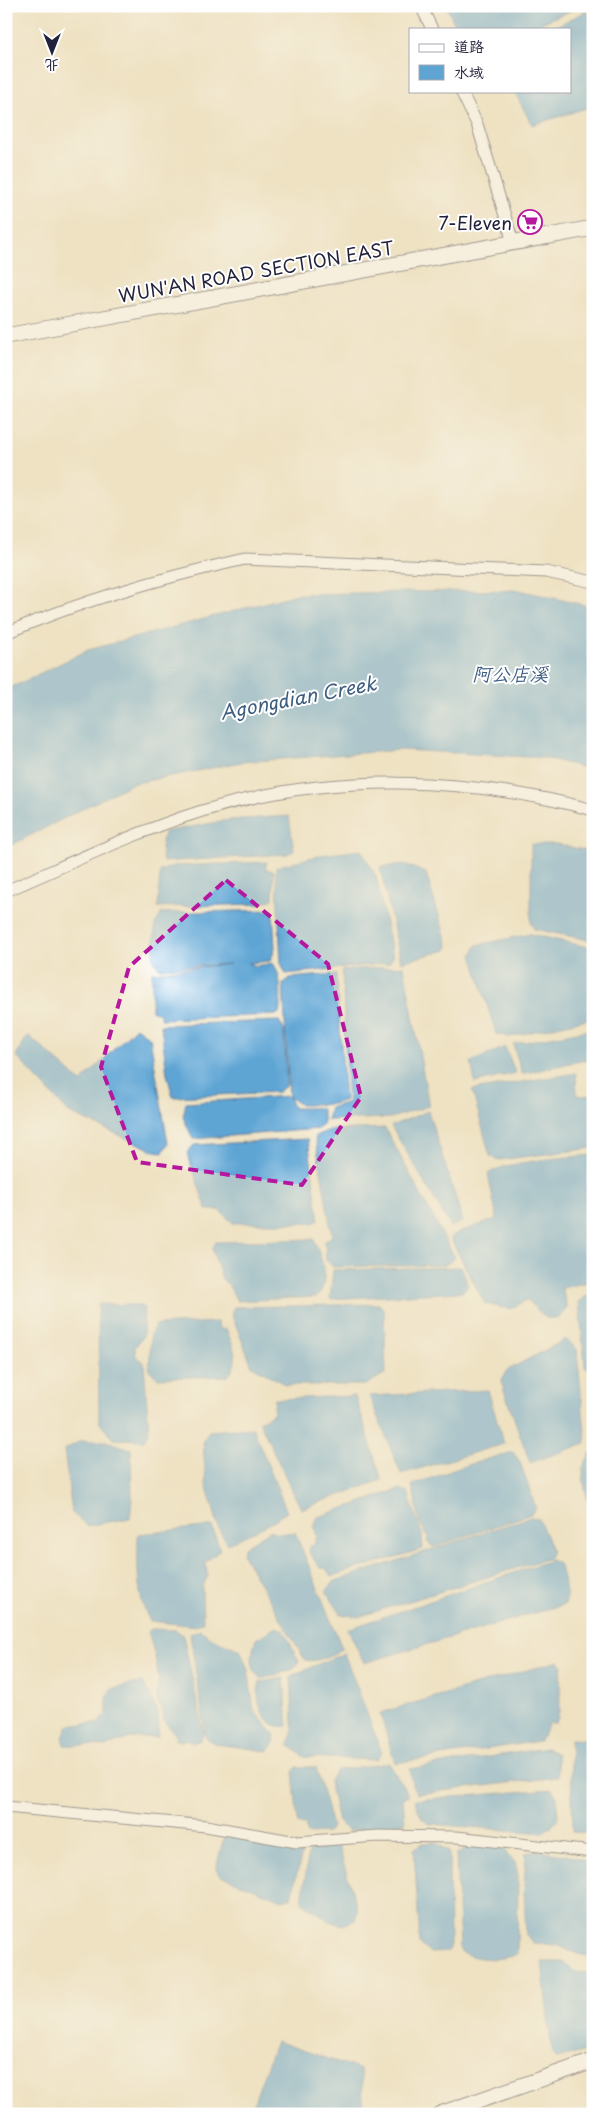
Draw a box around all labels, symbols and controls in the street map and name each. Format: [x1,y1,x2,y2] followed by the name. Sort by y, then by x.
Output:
[28,28,78,78] north arrow
[409,28,572,92] legend
[454,34,484,57] text: 道路
[45,55,59,76] text: 北
[454,60,484,83] text: 水域
[438,209,512,236] place label: 7-Eleven
[517,209,543,235] supermarket icon: 7-Eleven
[116,233,397,309] street label: WUN'AN ROAD SECTION EAST
[472,659,549,687] water label: 阿公店溪
[217,668,380,726] water label: Agongdian Creek

